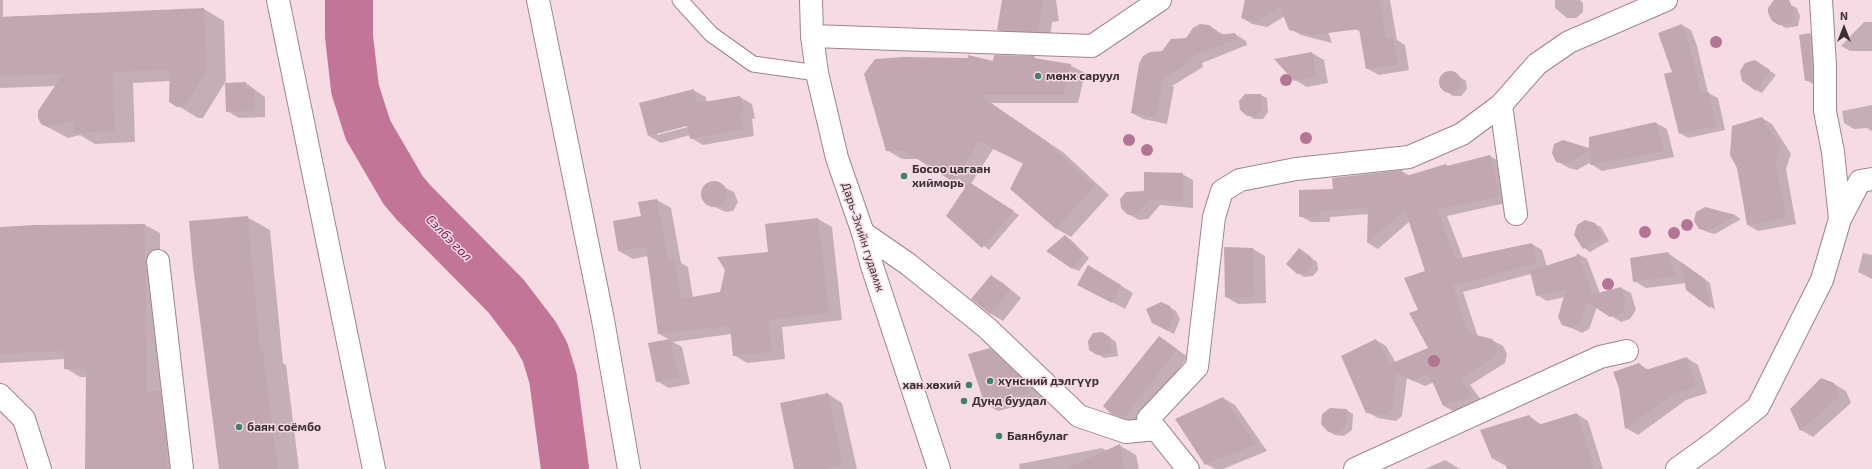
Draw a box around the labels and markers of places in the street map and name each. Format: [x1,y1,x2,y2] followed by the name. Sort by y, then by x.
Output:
[1046,69,1120,83] place label: мөнх саруул
[1033,71,1043,81] marker: мөнх саруул
[912,162,990,190] place label: Босоо цагаан хийморь
[899,171,909,181] marker: Босоо цагаан хийморь
[998,374,1099,388] place label: хүнсний дэлгүүр
[985,376,995,386] marker: хүнсний дэлгүүр
[902,378,961,392] place label: хан хөхий
[964,380,974,390] marker: хан хөхий
[972,394,1047,408] place label: Дунд буудал
[959,396,969,406] marker: Дунд буудал
[247,420,321,434] place label: баян соёмбо
[234,422,244,432] marker: баян соёмбо
[1007,429,1068,443] place label: Баянбулаг
[994,431,1004,441] marker: Баянбулаг

